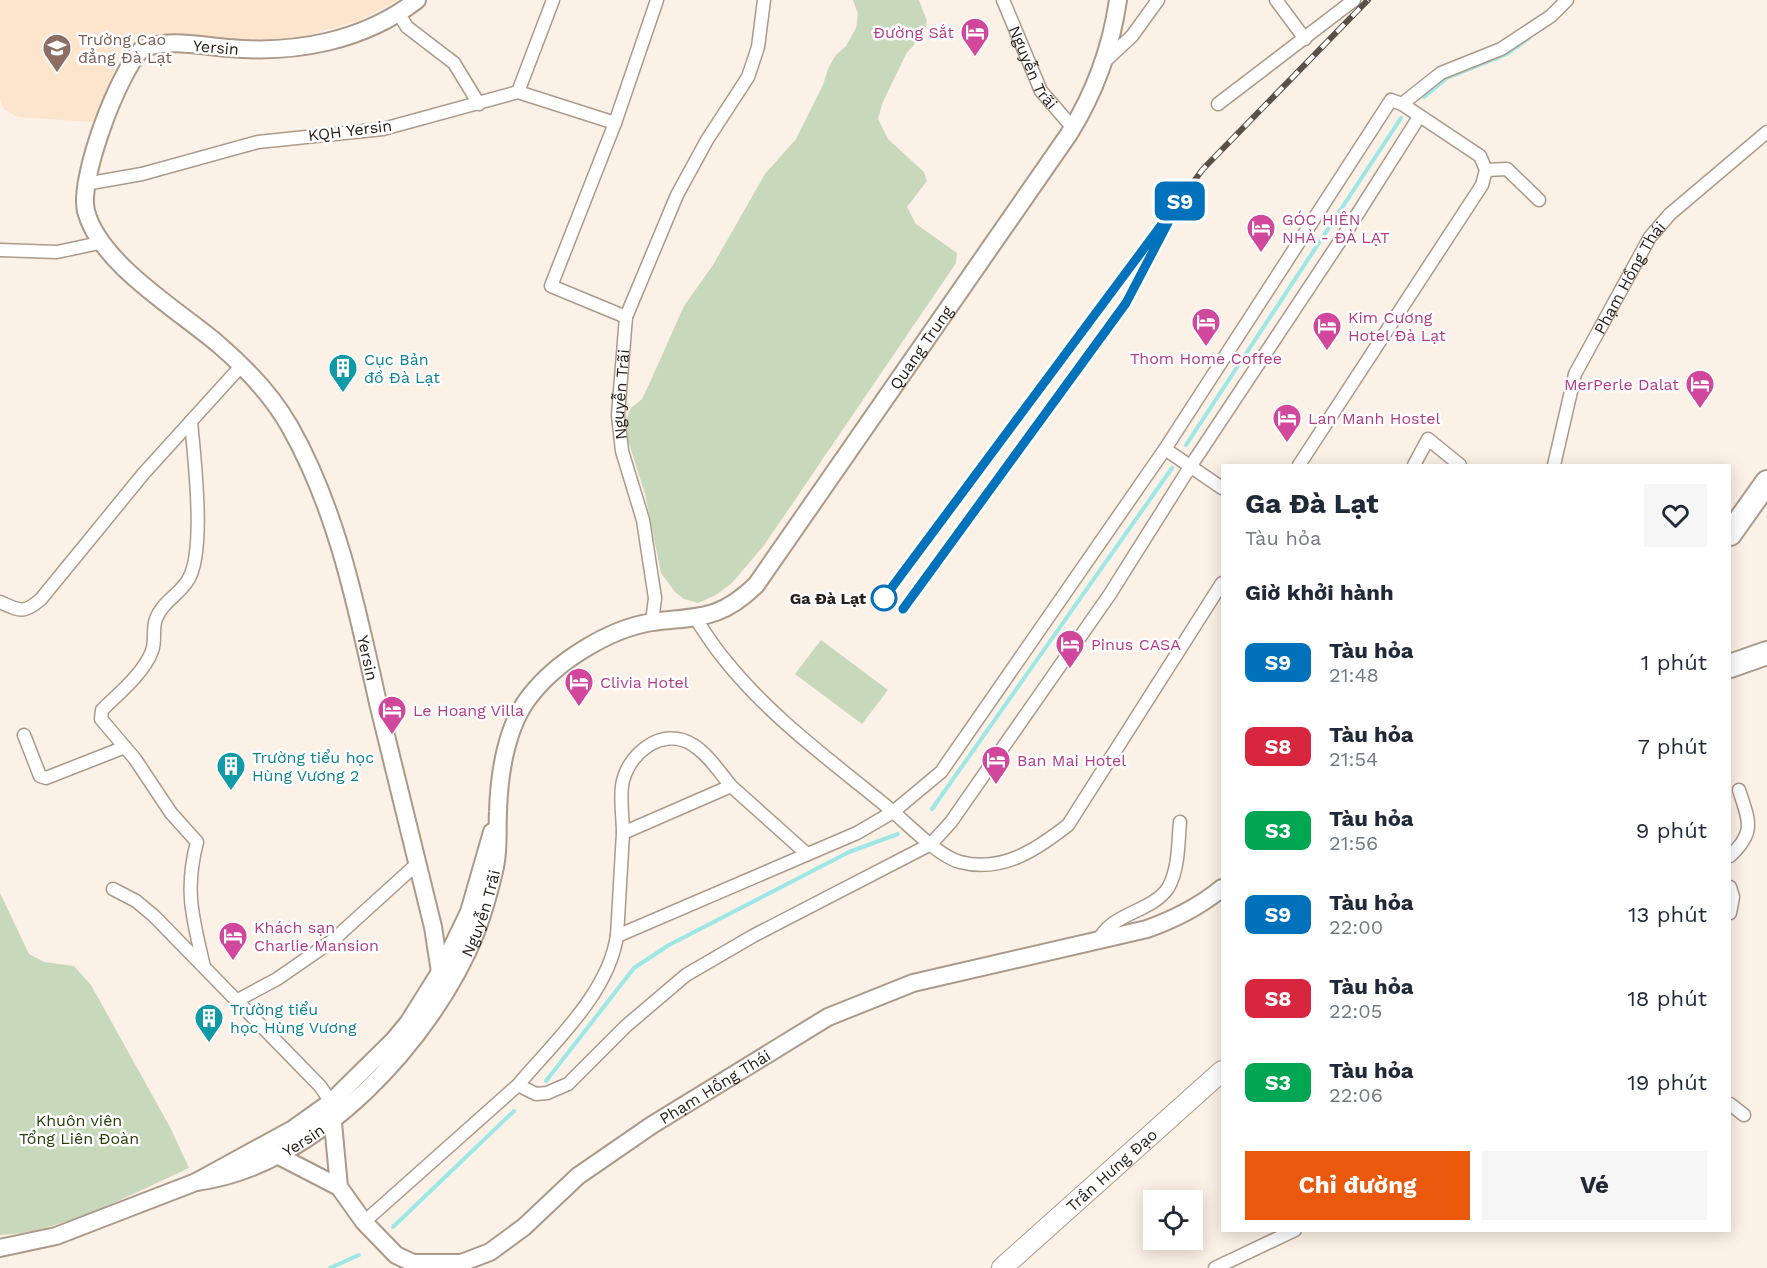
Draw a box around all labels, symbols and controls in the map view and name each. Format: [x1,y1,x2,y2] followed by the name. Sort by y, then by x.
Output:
[959,16,991,58] hotel icon: Đường Sắt
[873,23,954,42] place label: Đường Sắt
[1005,23,1061,113] street label: Nguyễn Trãi
[78,30,172,67] place label: Trường Cao đẳng Đà Lạt
[41,32,73,74] school or university icon: Trường Cao đẳng Đà Lạt
[192,36,240,59] street label: Yersin
[307,116,393,145] street label: KQH Yersin
[1153,182,1207,220] line badge: S9
[1167,189,1193,214] text: S9
[1282,210,1390,247] place label: GÓC HIÊN NHÀ - ĐÀ LẠT
[1245,212,1277,254] hotel icon: GÓC HIÊN NHÀ - ĐÀ LẠT
[1590,218,1669,337] street label: Phạm Hồng Thái
[886,302,957,393] street label: Quang Trung
[1190,306,1222,348] hotel icon: Thom Home Coffee
[1348,308,1446,345] place label: Kim Cương Hotel Đà Lạt
[1311,310,1343,352] hotel icon: Kim Cương Hotel Đà Lạt
[609,349,633,441] street label: Nguyễn Trãi
[1130,349,1282,368] place label: Thom Home Coffee
[364,350,440,387] place label: Cục Bản đồ Đà Lạt
[327,352,359,394] building icon: Cục Bản đồ Đà Lạt
[1684,368,1716,410] hotel icon: MerPerle Dalat
[1564,375,1679,394] place label: MerPerle Dalat
[1271,402,1303,444] hotel icon: Lan Manh Hostel
[1308,409,1440,428] place label: Lan Manh Hostel
[1644,484,1707,547] button: heart
[1245,487,1379,520] text: Ga Đà Lạt
[1245,526,1321,550] text: Tàu hỏa
[1245,580,1394,605] text: Giờ khởi hành
[871,585,897,611] marker: Ga Đà Lạt
[790,589,866,608] place label: Ga Đà Lạt
[1054,628,1086,670] hotel icon: Pinus CASA
[353,633,382,682] street label: Yersin
[1091,635,1181,654] place label: Pinus CASA
[1329,638,1414,663] text: Tàu hỏa
[1265,650,1291,675] text: S9
[1641,650,1707,675] text: 1 phút
[1329,663,1379,687] text: 21:48
[563,666,595,708] hotel icon: Clivia Hotel
[600,673,689,692] place label: Clivia Hotel
[376,694,408,736] hotel icon: Le Hoang Villa
[413,701,524,720] place label: Le Hoang Villa
[1329,722,1414,747] text: Tàu hỏa
[1265,734,1291,759] text: S8
[1638,734,1707,759] text: 7 phút
[980,744,1012,786] hotel icon: Ban Mai Hotel
[1329,747,1378,771] text: 21:54
[252,748,374,785] place label: Trường tiểu học Hùng Vương 2
[215,750,247,792] building icon: Trường tiểu học Hùng Vương 2
[1017,751,1126,770] place label: Ban Mai Hotel
[1329,806,1414,831] text: Tàu hỏa
[1265,818,1291,843] text: S3
[1636,818,1707,843] text: 9 phút
[1329,831,1378,855] text: 21:56
[457,868,504,960] street label: Nguyễn Trãi
[1329,890,1414,915] text: Tàu hỏa
[1265,902,1291,927] text: S9
[1628,902,1707,927] text: 13 phút
[1329,915,1383,939] text: 22:00
[254,918,379,955] place label: Khách sạn Charlie Mansion
[217,920,249,962] hotel icon: Khách sạn Charlie Mansion
[1329,974,1414,999] text: Tàu hỏa
[1265,986,1291,1011] text: S8
[1627,986,1707,1011] text: 18 phút
[1329,999,1382,1023] text: 22:05
[230,1000,357,1037] place label: Trường tiểu học Hùng Vương
[193,1002,225,1044] building icon: Trường tiểu học Hùng Vương
[656,1046,774,1128] street label: Phạm Hồng Thái
[1329,1058,1414,1083] text: Tàu hỏa
[1265,1070,1291,1095] text: S3
[1627,1070,1707,1095] text: 19 phút
[1329,1083,1383,1107] text: 22:06
[19,1111,139,1148] park label: Khuôn viên Tổng Liên Đoàn
[279,1120,328,1161] street label: Yersin
[1063,1125,1161,1216] street label: Trần Hưng Đạo
[1245,1151,1470,1220] button: Chỉ đường
[1482,1151,1707,1220] button: Vé
[1143,1190,1203,1250] map controls
[1143,1190,1203,1250] button: locate

